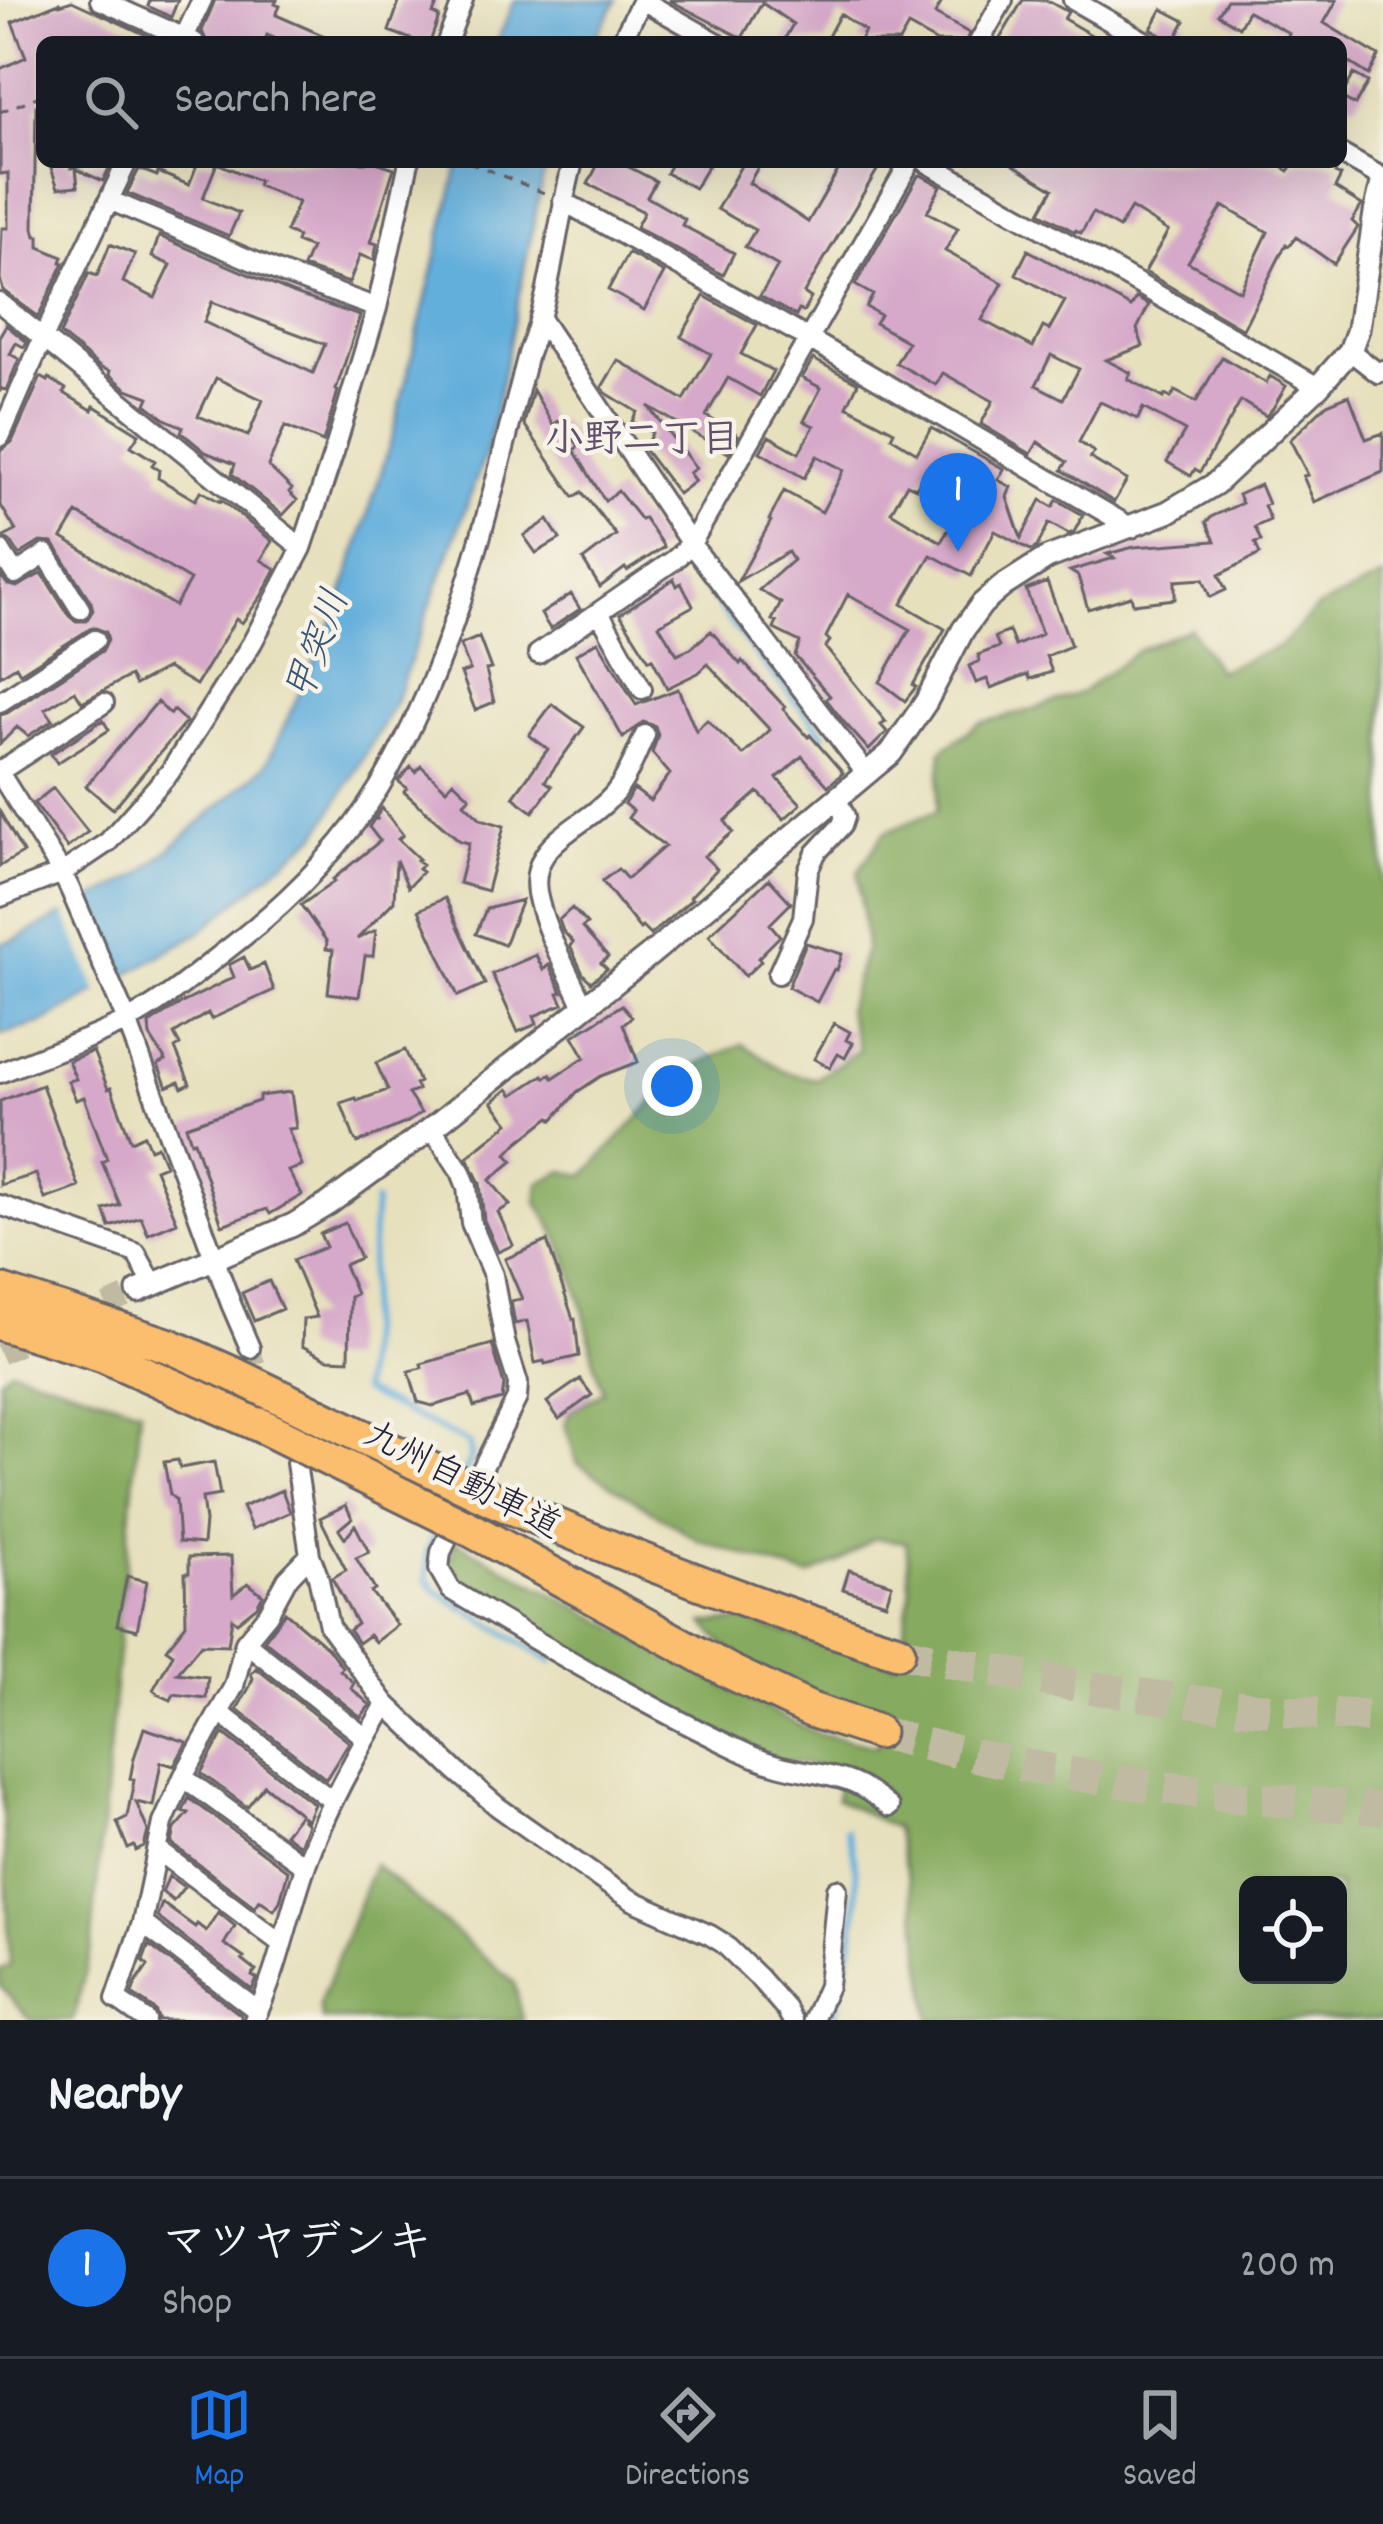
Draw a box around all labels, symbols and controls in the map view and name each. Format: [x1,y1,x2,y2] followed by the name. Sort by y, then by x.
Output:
[36,36,1347,168] search box
[78,69,144,135] icon: search
[174,70,377,134] text: Search here
[544,415,740,470] district label: 小野二丁目
[919,453,997,552] pin: 1
[275,583,367,711] water label: 甲突川
[642,1056,702,1116] your location
[353,1411,569,1555] street label: 九州自動車道
[1239,1876,1347,1984] map controls
[1239,1876,1347,1984] button: locate
[48,2062,181,2134] text: Nearby
[162,2214,432,2278] text: マツヤデンキ
[83,2240,91,2295] text: 1
[1240,2240,1335,2295] text: 200 m
[162,2278,232,2333] text: Shop
[186,2382,252,2501] tab: Map
[625,2382,750,2501] tab: Directions
[1123,2382,1197,2501] tab: Saved

